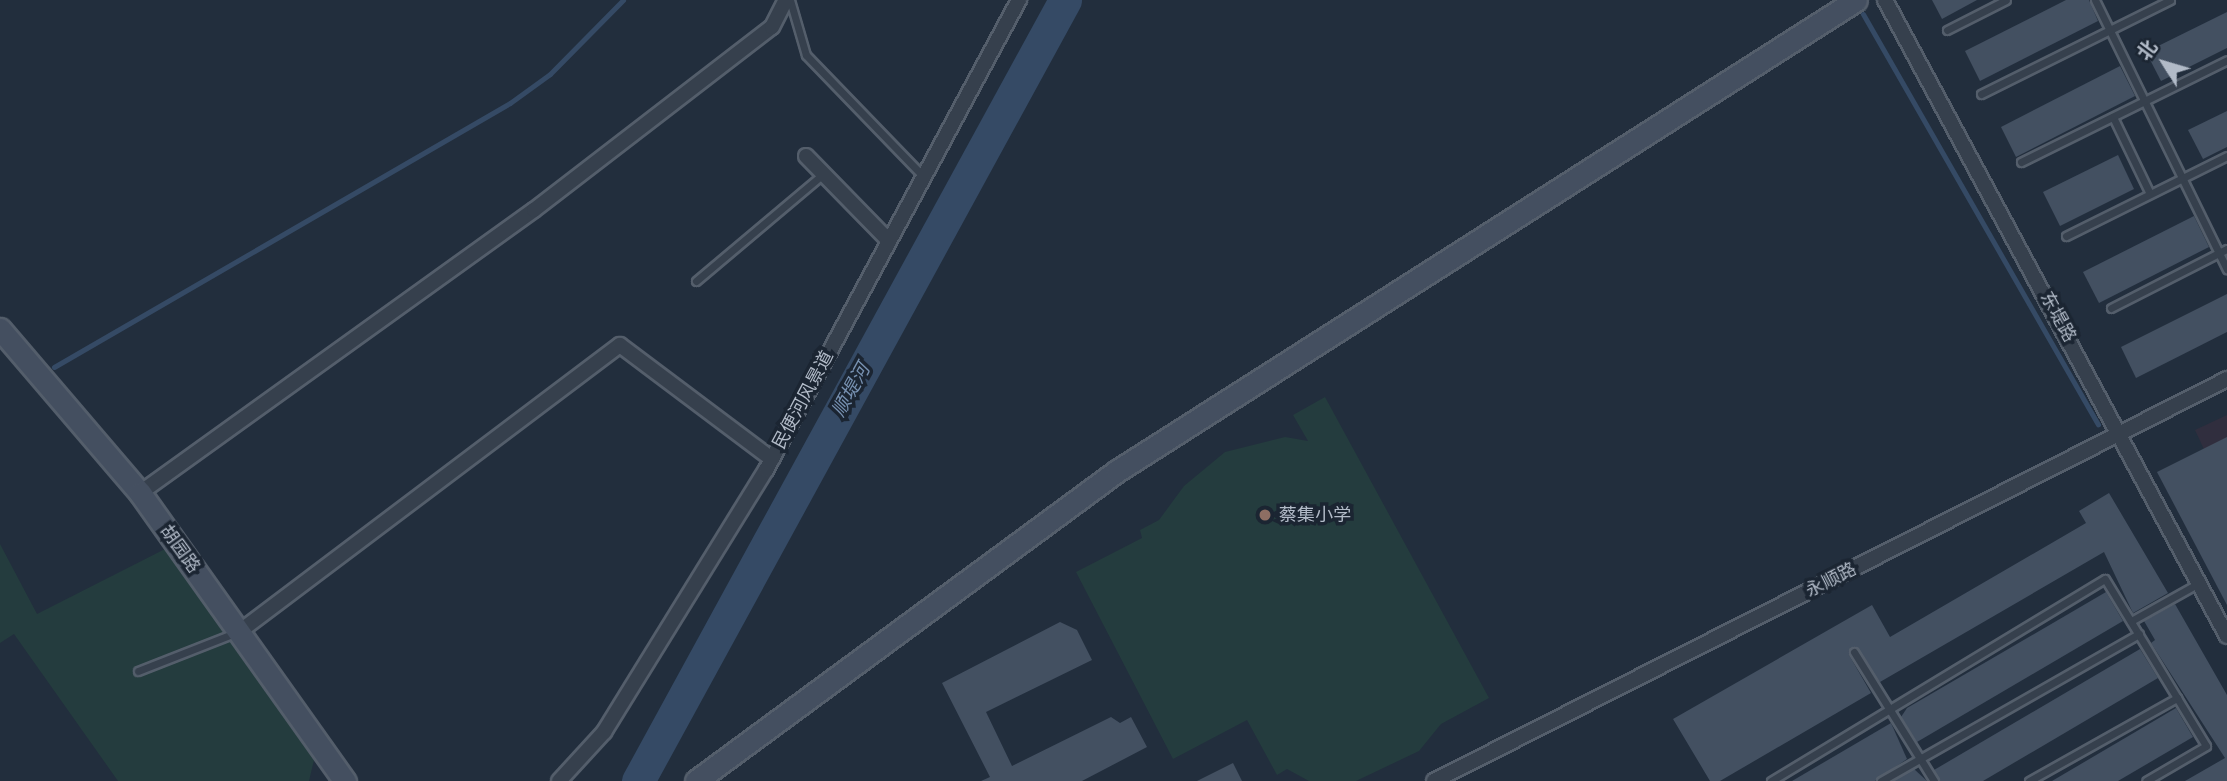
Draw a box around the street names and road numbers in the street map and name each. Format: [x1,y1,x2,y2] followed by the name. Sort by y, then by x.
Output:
[2035,288,2081,346] street label: 东堤路
[768,347,838,453] street label: 民便河风景道
[155,521,205,577] street label: 胡园路
[1802,558,1860,602] street label: 永顺路

